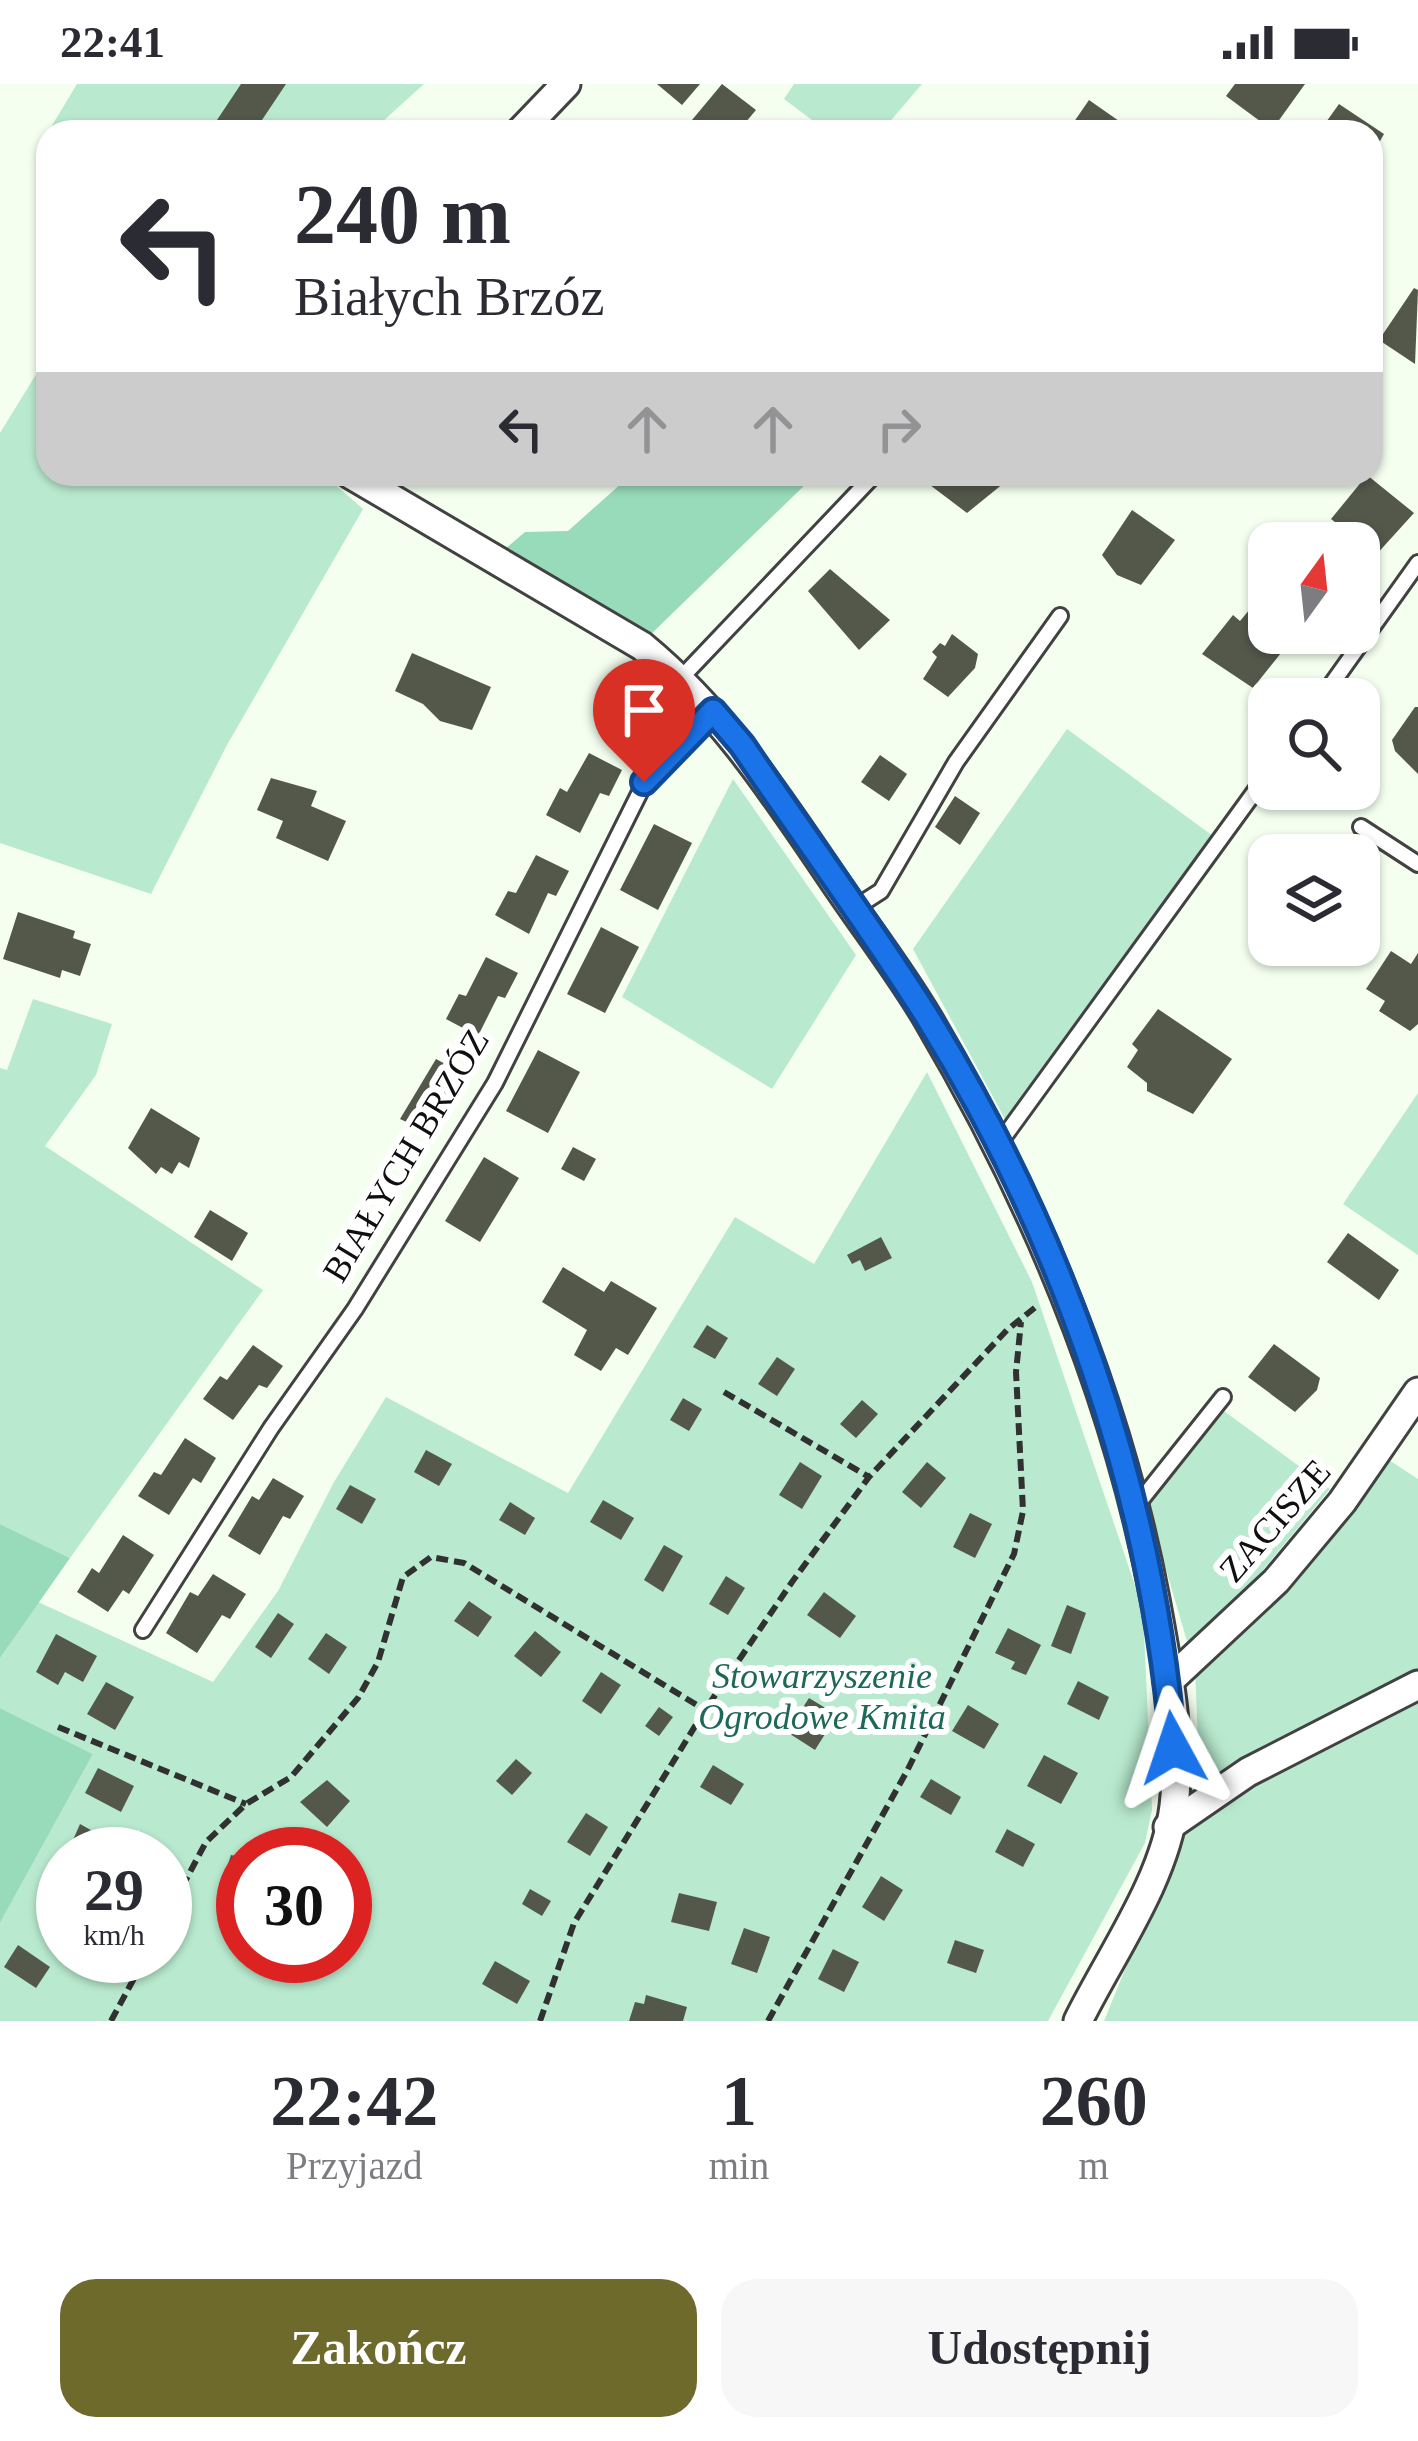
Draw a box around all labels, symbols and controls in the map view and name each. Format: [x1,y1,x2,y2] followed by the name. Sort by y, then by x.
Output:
[60,17,165,67] text: 22:41
[96,168,252,324] icon: left
[294,168,511,261] text: 240 m
[294,267,604,327] text: Białych Brzóz
[488,396,554,462] icon: left
[614,396,680,462] icon: ahead
[740,396,806,462] icon: ahead
[866,396,932,462] icon: right
[1248,522,1380,654] north arrow
[1248,522,1380,966] map controls
[593,659,695,782] pin
[611,677,677,743] icon: arrive
[1248,678,1380,810] button: search
[1248,834,1380,966] button: layers
[315,1022,497,1289] street label: BIAŁYCH BRZÓZ
[1211,1452,1338,1590] street label: ZACISZE
[698,1656,946,1737] park label: Stowarzyszenie Ogrodowe Kmita
[1110,1685,1236,1811] position arrow
[216,1827,372,1983] speed limit sign: 30
[84,1857,144,1923] text: 29
[83,1918,145,1951] text: km/h
[270,2061,438,2141] text: 22:42
[721,2061,757,2141] text: 1
[1040,2061,1148,2141] text: 260
[286,2144,423,2187] text: Przyjazd
[709,2144,769,2187] text: min
[1078,2144,1109,2187] text: m
[60,2279,697,2417] button: Zakończ
[721,2279,1358,2417] button: Udostępnij

